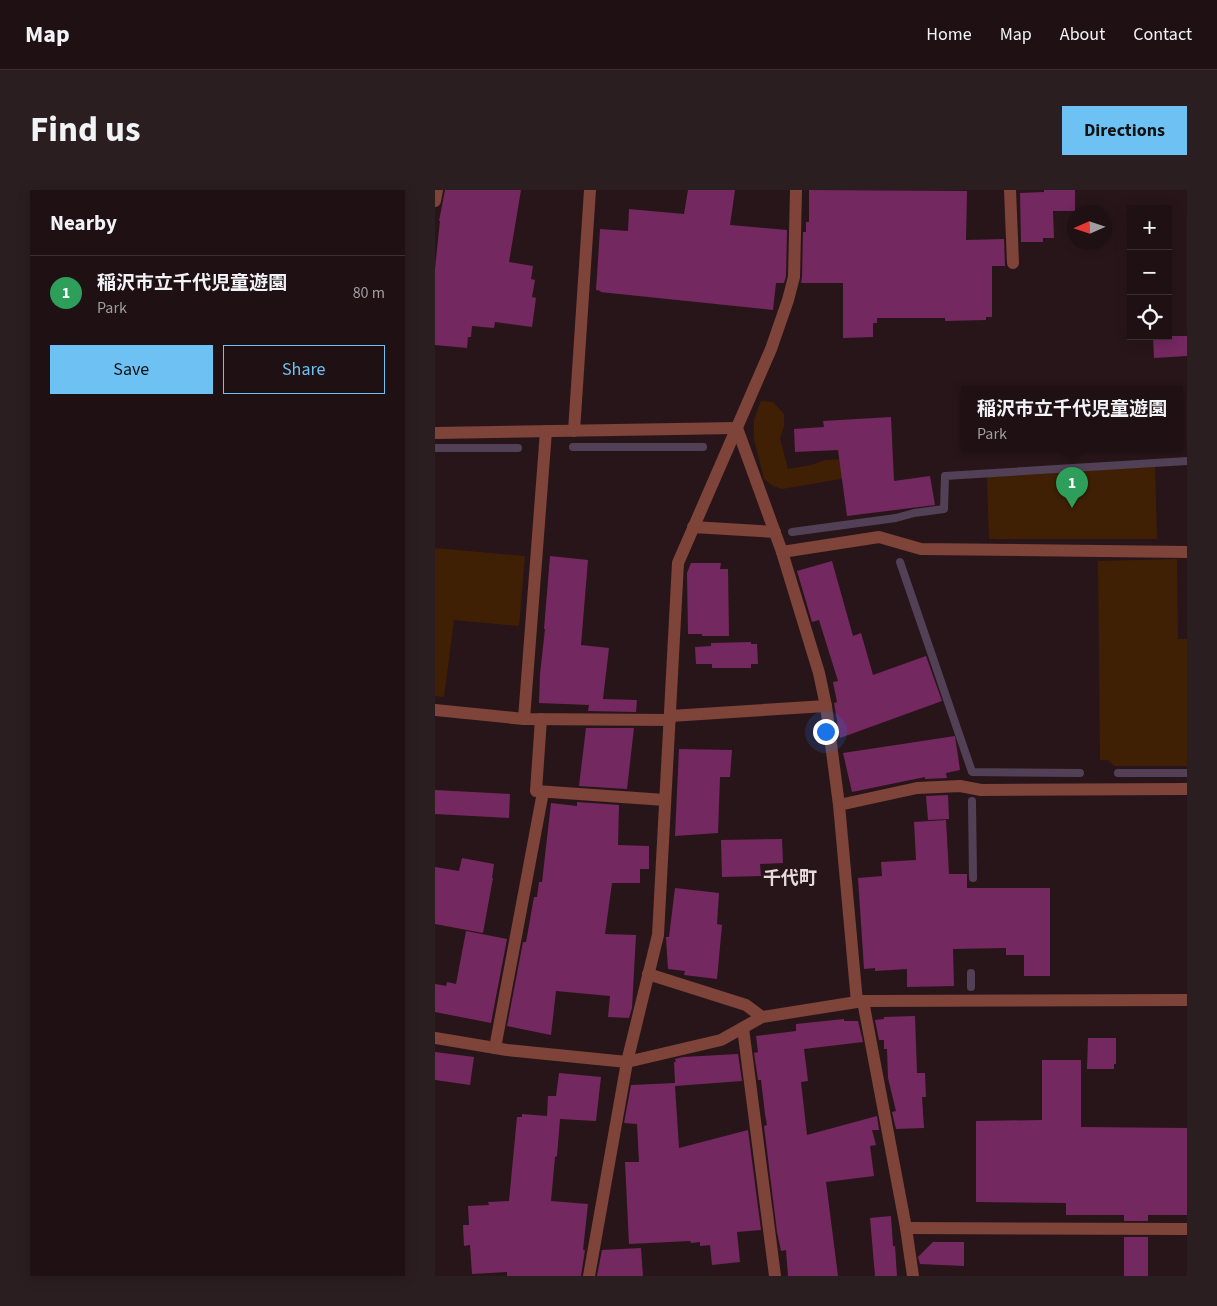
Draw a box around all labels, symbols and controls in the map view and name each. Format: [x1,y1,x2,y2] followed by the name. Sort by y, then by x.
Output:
[25,17,70,52] text: Map
[926,22,972,47] text: Home
[1000,22,1032,47] text: Map
[1060,22,1105,47] text: About
[1133,22,1192,47] text: Contact
[30,105,140,155] text: Find us
[1062,106,1187,155] button: Directions
[1067,205,1112,250] north arrow
[1127,205,1172,340] map controls
[1127,205,1172,250] button: +
[50,208,117,238] text: Nearby
[1127,250,1172,295] button: −
[97,270,287,297] text: 稲沢市立千代児童遊園
[62,282,70,304] text: 1
[353,282,385,304] text: 80 m
[1127,295,1172,340] button: locate
[97,297,127,319] text: Park
[50,345,213,394] button: Save
[223,345,385,394] button: Share
[961,386,1183,451] popup
[977,396,1167,423] text: 稲沢市立千代児童遊園
[977,423,1007,445] text: Park
[1056,467,1088,508] pin: 1
[813,719,839,745] your location
[763,866,817,891] district label: 千代町

